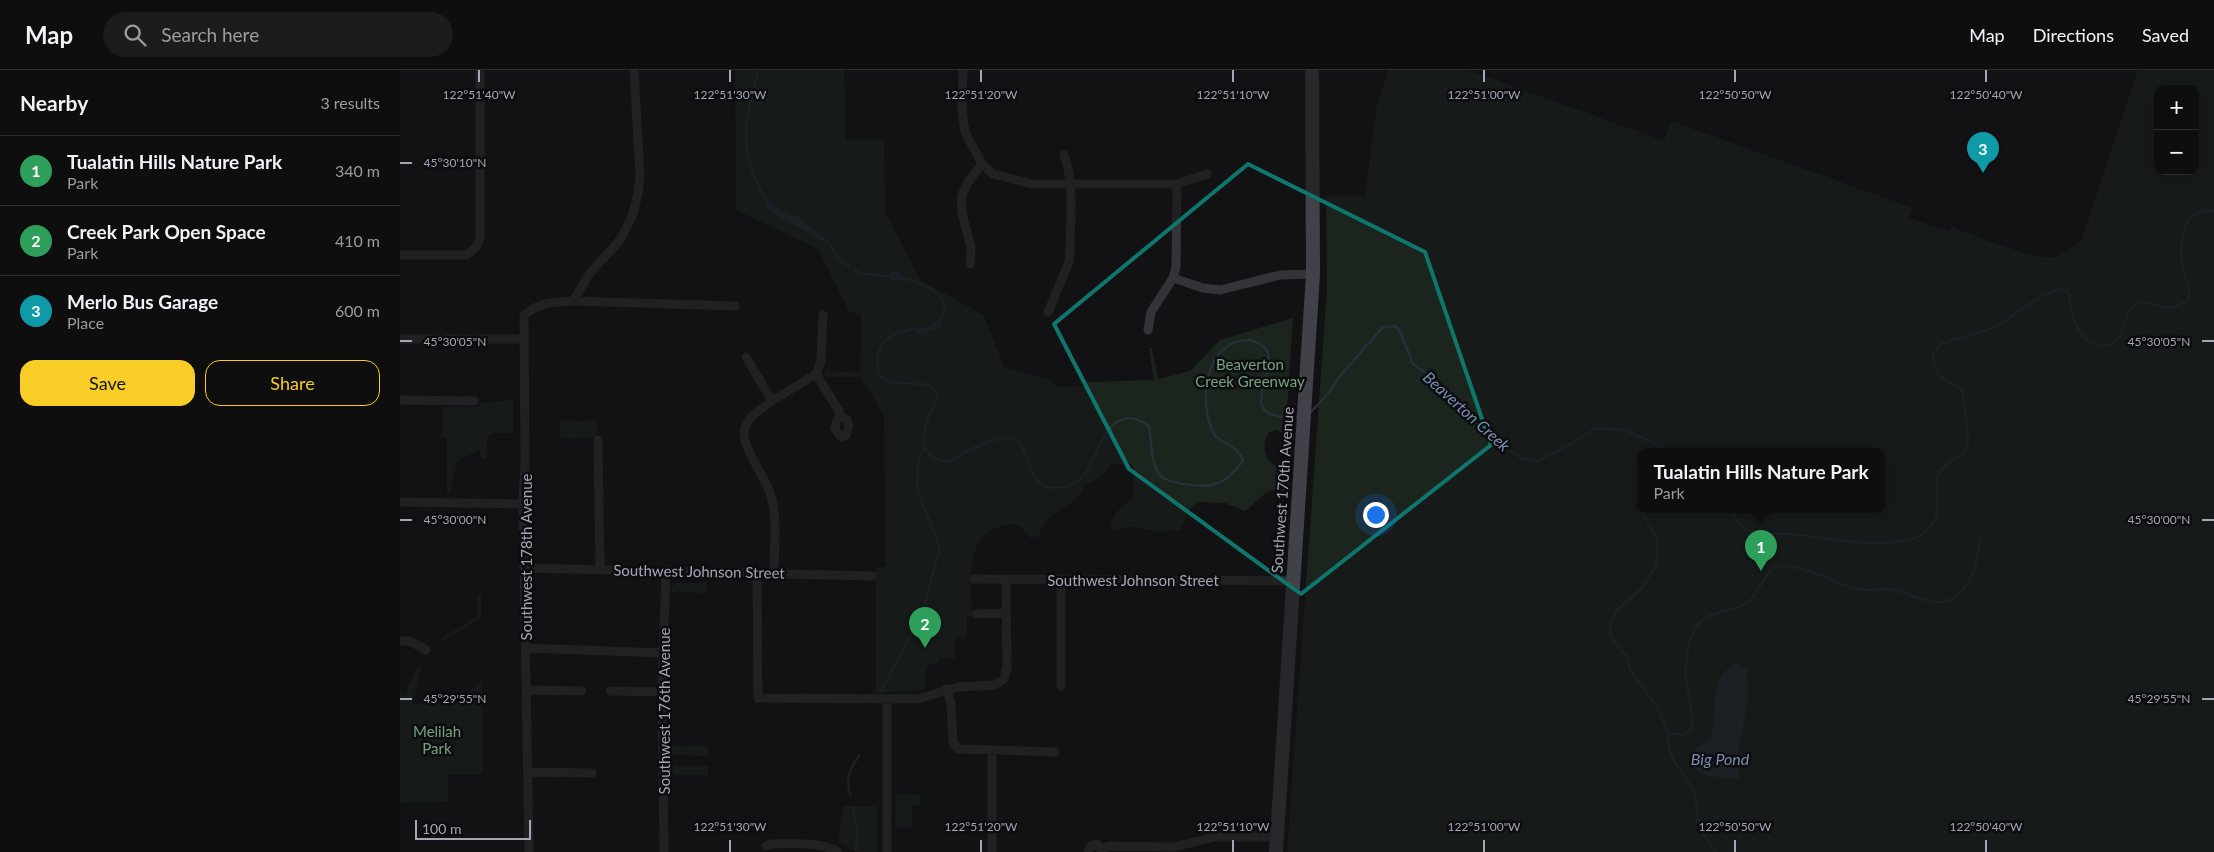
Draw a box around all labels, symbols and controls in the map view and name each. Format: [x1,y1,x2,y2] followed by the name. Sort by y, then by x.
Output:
[103,12,453,57] search box
[25,20,73,49] text: Map
[121,21,149,49] icon: search
[161,23,259,46] text: Search here
[1969,24,2005,46] text: Map
[2033,24,2114,46] text: Directions
[2142,24,2189,46] text: Saved
[2154,85,2199,175] map controls
[2154,85,2199,130] button: +
[442,87,516,102] text: 122°51'40"W
[693,87,767,102] text: 122°51'30"W
[944,87,1018,102] text: 122°51'20"W
[1196,87,1270,102] text: 122°51'10"W
[1447,87,1521,102] text: 122°51'00"W
[1698,87,1772,102] text: 122°50'50"W
[1949,87,2023,102] text: 122°50'40"W
[20,90,88,115] text: Nearby
[320,93,380,112] text: 3 results
[2154,130,2199,175] button: −
[1967,132,1999,173] pin: 3
[67,150,282,173] text: Tualatin Hills Nature Park
[424,155,486,170] text: 45°30'10"N
[31,161,41,180] text: 1
[335,161,380,180] text: 340 m
[67,173,98,192] text: Park
[67,220,266,243] text: Creek Park Open Space
[31,231,41,250] text: 2
[335,231,380,250] text: 410 m
[67,243,98,262] text: Park
[67,290,218,313] text: Merlo Bus Garage
[31,301,41,320] text: 3
[335,301,380,320] text: 600 m
[67,313,104,332] text: Place
[424,334,486,349] text: 45°30'05"N
[2128,334,2190,349] text: 45°30'05"N
[1195,355,1305,390] park label: Beaverton Creek Greenway
[20,360,195,406] button: Save
[205,360,380,406] button: Share
[1420,367,1515,455] water label: Beaverton Creek
[1267,406,1297,574] street label: Southwest 170th Avenue
[1637,448,1885,513] popup
[1653,460,1869,483] text: Tualatin Hills Nature Park
[517,474,535,640] street label: Southwest 178th Avenue
[1653,483,1685,502] text: Park
[1363,502,1389,528] your location
[424,512,486,527] text: 45°30'00"N
[2128,512,2190,527] text: 45°30'00"N
[1745,530,1777,571] pin: 1
[613,561,786,582] street label: Southwest Johnson Street
[1047,571,1219,589] street label: Southwest Johnson Street
[909,607,941,648] pin: 2
[655,628,673,794] street label: Southwest 176th Avenue
[424,691,486,706] text: 45°29'55"N
[2128,691,2190,706] text: 45°29'55"N
[413,722,461,757] park label: Melilah Park
[1691,749,1750,768] water label: Big Pond
[415,817,531,840] scale bar
[693,819,767,834] text: 122°51'30"W
[944,819,1018,834] text: 122°51'20"W
[1196,819,1270,834] text: 122°51'10"W
[1447,819,1521,834] text: 122°51'00"W
[1698,819,1772,834] text: 122°50'50"W
[1949,819,2023,834] text: 122°50'40"W
[422,820,461,837] text: 100 m

